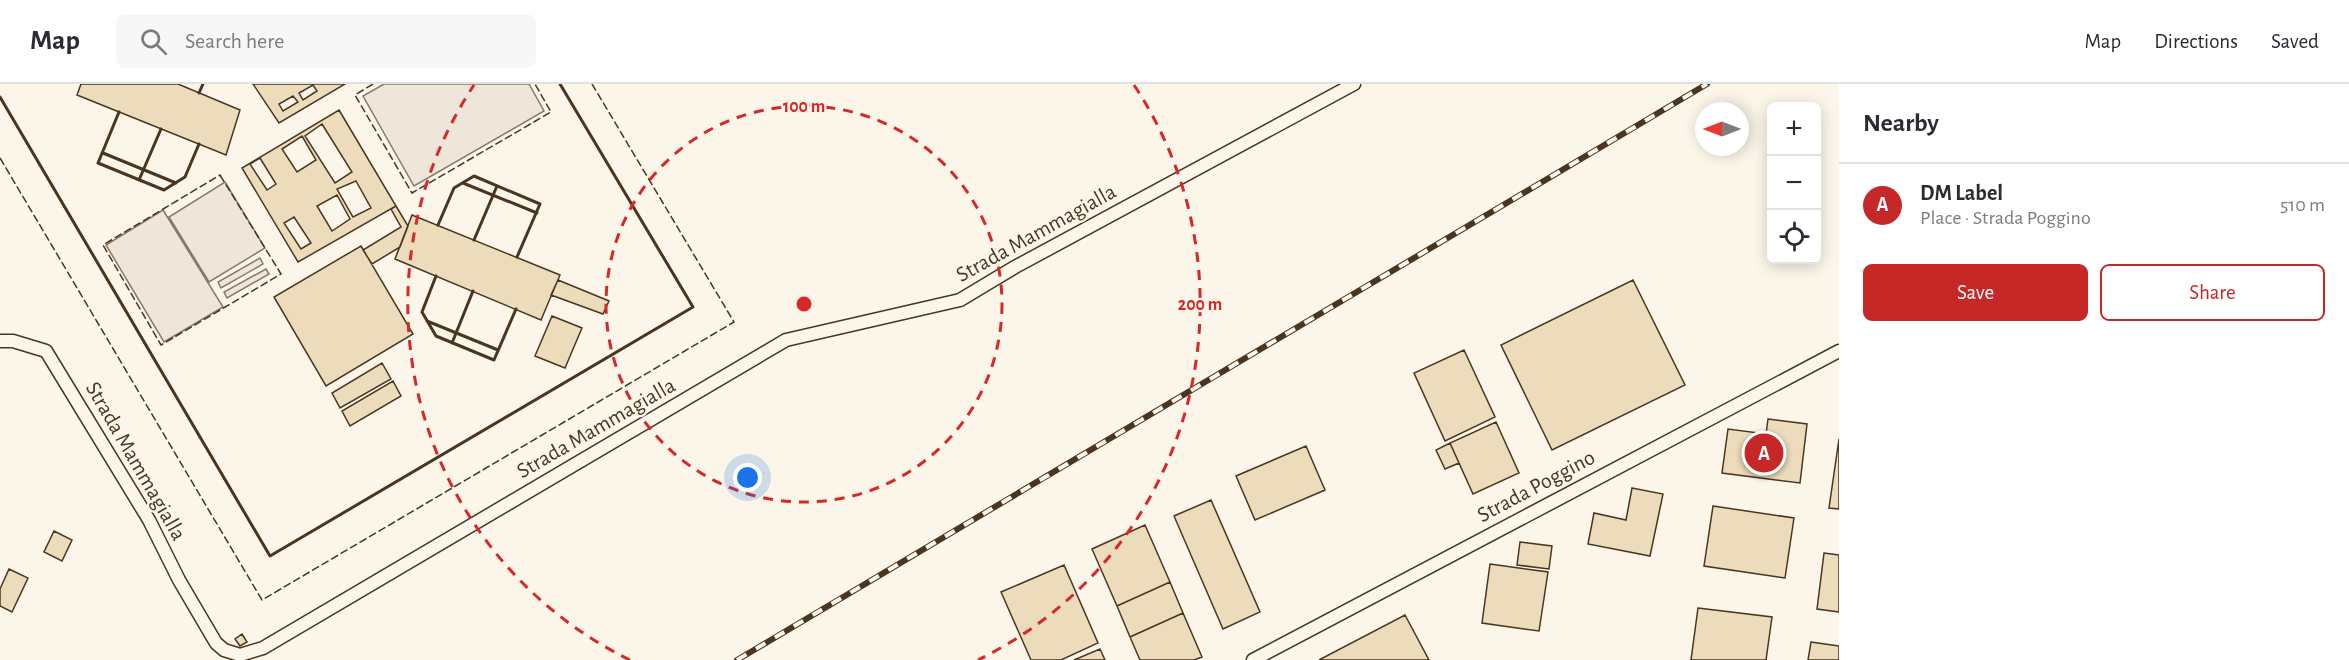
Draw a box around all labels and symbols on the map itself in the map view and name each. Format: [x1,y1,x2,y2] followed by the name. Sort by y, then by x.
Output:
[783,98,825,116] text: 100 m
[1695,102,1749,156] north arrow
[952,180,1120,286] street label: Strada Mammagialla
[794,294,814,314] centre of rings
[1178,296,1222,314] text: 200 m
[513,374,679,482] street label: Strada Mammagialla
[82,378,190,544] street label: Strada Mammagialla
[1744,430,1784,476] pin: A
[1474,446,1598,526] street label: Strada Poggino
[733,463,762,492] your location

